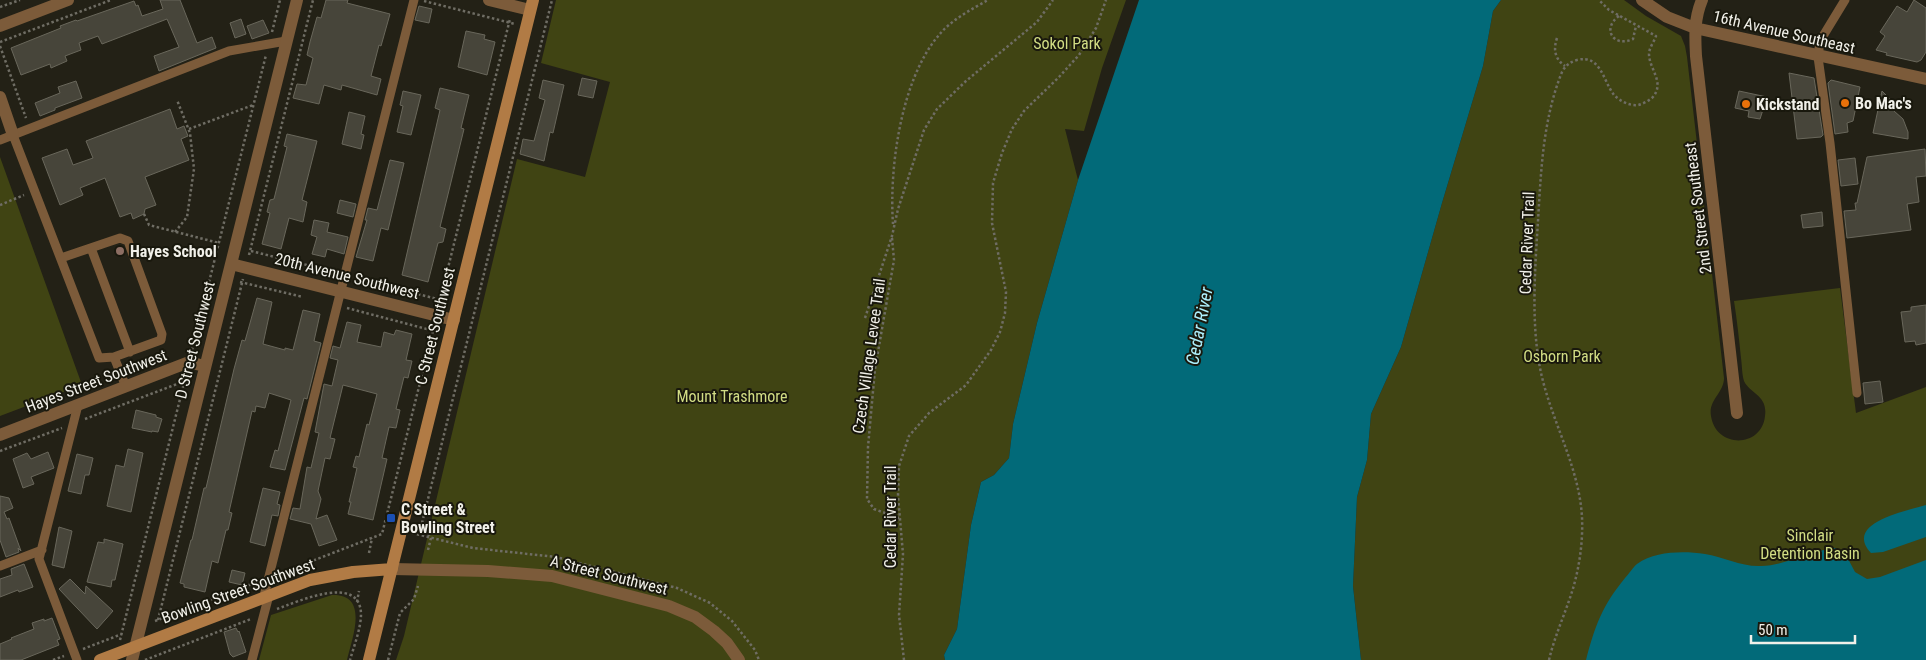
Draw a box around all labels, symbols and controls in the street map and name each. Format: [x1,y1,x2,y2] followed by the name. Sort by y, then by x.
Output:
[1711,6,1857,58] street label: 16th Avenue Southeast
[1033,34,1102,53] park label: Sokol Park
[1855,94,1912,113] place label: Bo Mac's
[1756,95,1819,114] place label: Kickstand
[1839,97,1851,109] marker: Bo Mac's
[1740,98,1752,110] marker: Kickstand
[1680,141,1715,275] street label: 2nd Street Southeast
[1516,191,1538,295] street label: Cedar River Trail
[130,242,217,261] place label: Hayes School
[114,245,126,257] marker: Hayes School
[273,249,421,303] street label: 20th Avenue Southwest
[411,265,459,387] street label: C Street Southwest
[849,277,889,435] street label: Czech Village Levee Trail
[171,279,219,401] street label: D Street Southwest
[1181,285,1217,367] water label: Cedar River
[23,345,170,417] street label: Hayes Street Southwest
[1523,347,1602,366] park label: Osborn Park
[677,387,788,406] park label: Mount Trashmore
[881,466,900,568] street label: Cedar River Trail
[401,500,495,537] place label: C Street & Bowling Street
[385,512,397,524] marker: C Street & Bowling Street
[1760,526,1860,563] park label: Sinclair Detention Basin
[548,551,670,599] street label: A Street Southwest
[159,554,317,628] street label: Bowling Street Southwest
[1751,612,1855,644] scale bar
[1758,621,1788,639] text: 50 m

